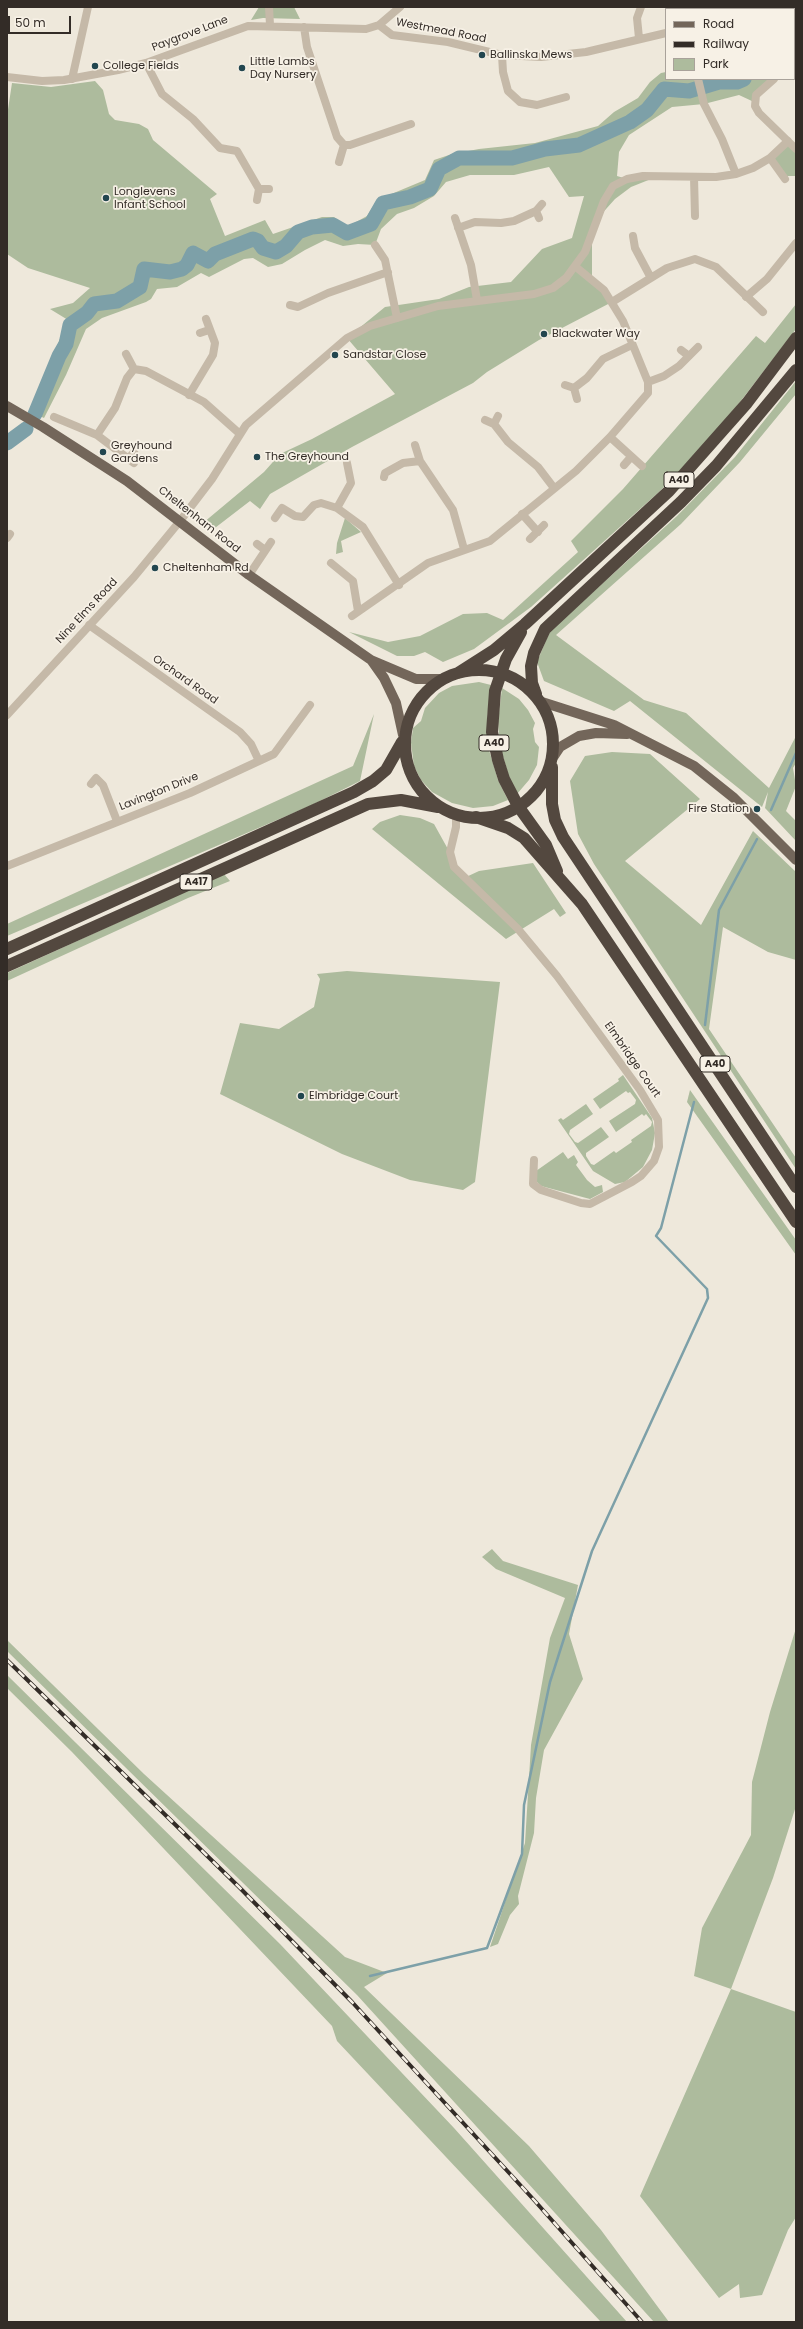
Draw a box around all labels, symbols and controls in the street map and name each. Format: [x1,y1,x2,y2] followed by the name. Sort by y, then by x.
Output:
[10,8,73,34] scale bar
[665,8,795,80] legend
[150,13,230,55] street label: Paygrove Lane
[15,14,46,31] text: 50 m
[703,15,734,32] text: Road
[395,16,487,46] street label: Westmead Road
[703,35,749,52] text: Railway
[490,48,572,62] place label: Ballinska Mews
[477,50,487,60] marker: Ballinska Mews
[250,55,316,81] place label: Little Lambs Day Nursery
[703,55,729,72] text: Park
[103,59,179,73] place label: College Fields
[90,61,100,71] marker: College Fields
[237,63,247,73] marker: Little Lambs Day Nursery
[114,185,186,211] place label: Longlevens Infant School
[101,193,111,203] marker: Longlevens Infant School
[552,327,640,341] place label: Blackwater Way
[539,329,549,339] marker: Blackwater Way
[343,348,426,362] place label: Sandstar Close
[330,350,340,360] marker: Sandstar Close
[111,439,172,465] place label: Greyhound Gardens
[98,447,108,457] marker: Greyhound Gardens
[265,450,349,464] place label: The Greyhound
[252,452,262,462] marker: The Greyhound
[664,472,694,488] road number: A40
[155,484,243,556] street label: Cheltenham Road
[163,561,249,575] place label: Cheltenham Rd
[150,563,160,573] marker: Cheltenham Rd
[53,576,121,646] street label: Nine Elms Road
[150,653,220,707] street label: Orchard Road
[479,735,509,751] road number: A40
[118,770,200,814] street label: Lavington Drive
[688,802,749,816] place label: Fire Station
[752,804,762,814] marker: Fire Station
[180,874,212,890] road number: A417
[601,1020,663,1100] street label: Elmbridge Court
[700,1056,730,1072] road number: A40
[309,1089,398,1103] place label: Elmbridge Court
[296,1091,306,1101] marker: Elmbridge Court

